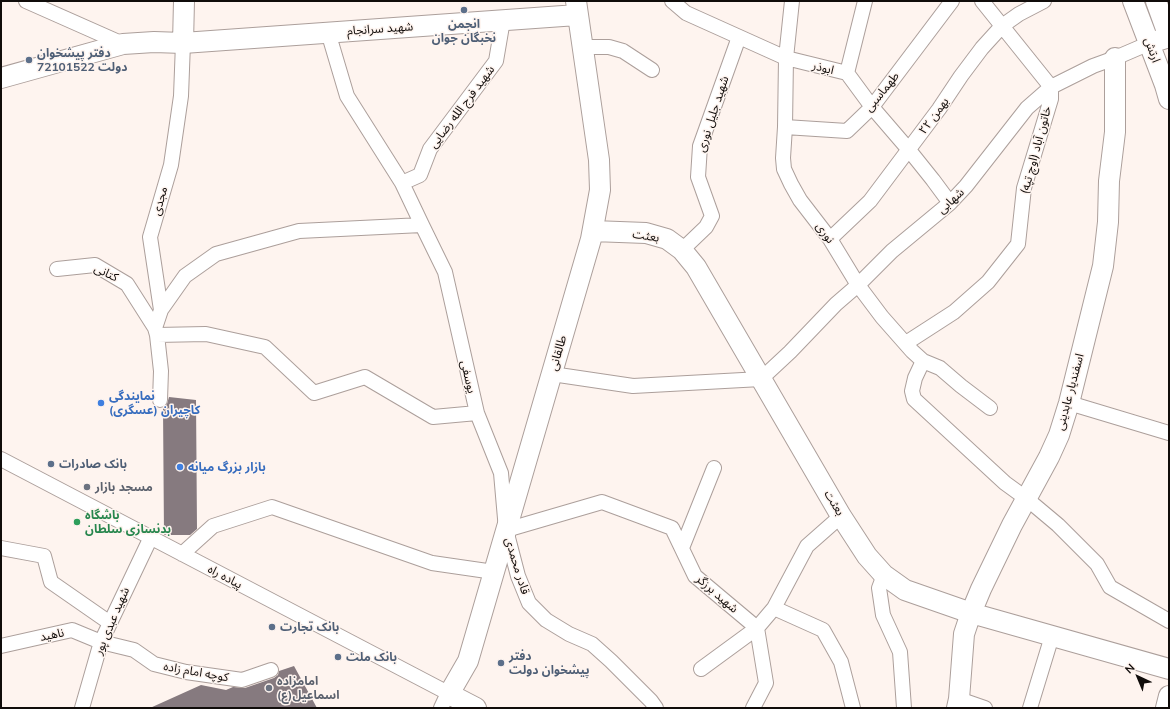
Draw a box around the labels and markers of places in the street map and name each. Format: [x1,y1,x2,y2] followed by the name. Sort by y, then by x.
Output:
[459,5,469,15] marker: انجمن نخبگان جوان
[432,17,496,45] place label: انجمن نخبگان جوان
[37,46,127,74] place label: دفتر پیشخوان دولت 72101522
[24,55,34,65] marker: دفتر پیشخوان دولت 72101522
[109,389,200,417] place label: نمایندگی کاچیران (عسگری)
[96,398,106,408] marker: نمایندگی کاچیران (عسگری)
[59,457,127,471] place label: بانک صادرات
[46,459,56,469] marker: بانک صادرات
[188,460,266,474] place label: بازار بزرگ میانه
[175,462,185,472] marker: بازار بزرگ میانه
[95,480,153,494] place label: مسجد بازار
[82,482,92,492] marker: مسجد بازار
[85,508,171,536] place label: باشگاه بدنسازی سلطان
[72,517,82,527] marker: باشگاه بدنسازی سلطان
[280,620,339,634] place label: بانک تجارت
[267,622,277,632] marker: بانک تجارت
[509,649,589,677] place label: دفتر پیشخوان دولت
[346,650,397,664] place label: بانک ملت
[333,652,343,662] marker: بانک ملت
[496,658,506,668] marker: دفتر پیشخوان دولت
[277,674,339,702] place label: امامزاده اسماعیل(ع)
[264,683,274,693] marker: امامزاده اسماعیل(ع)

